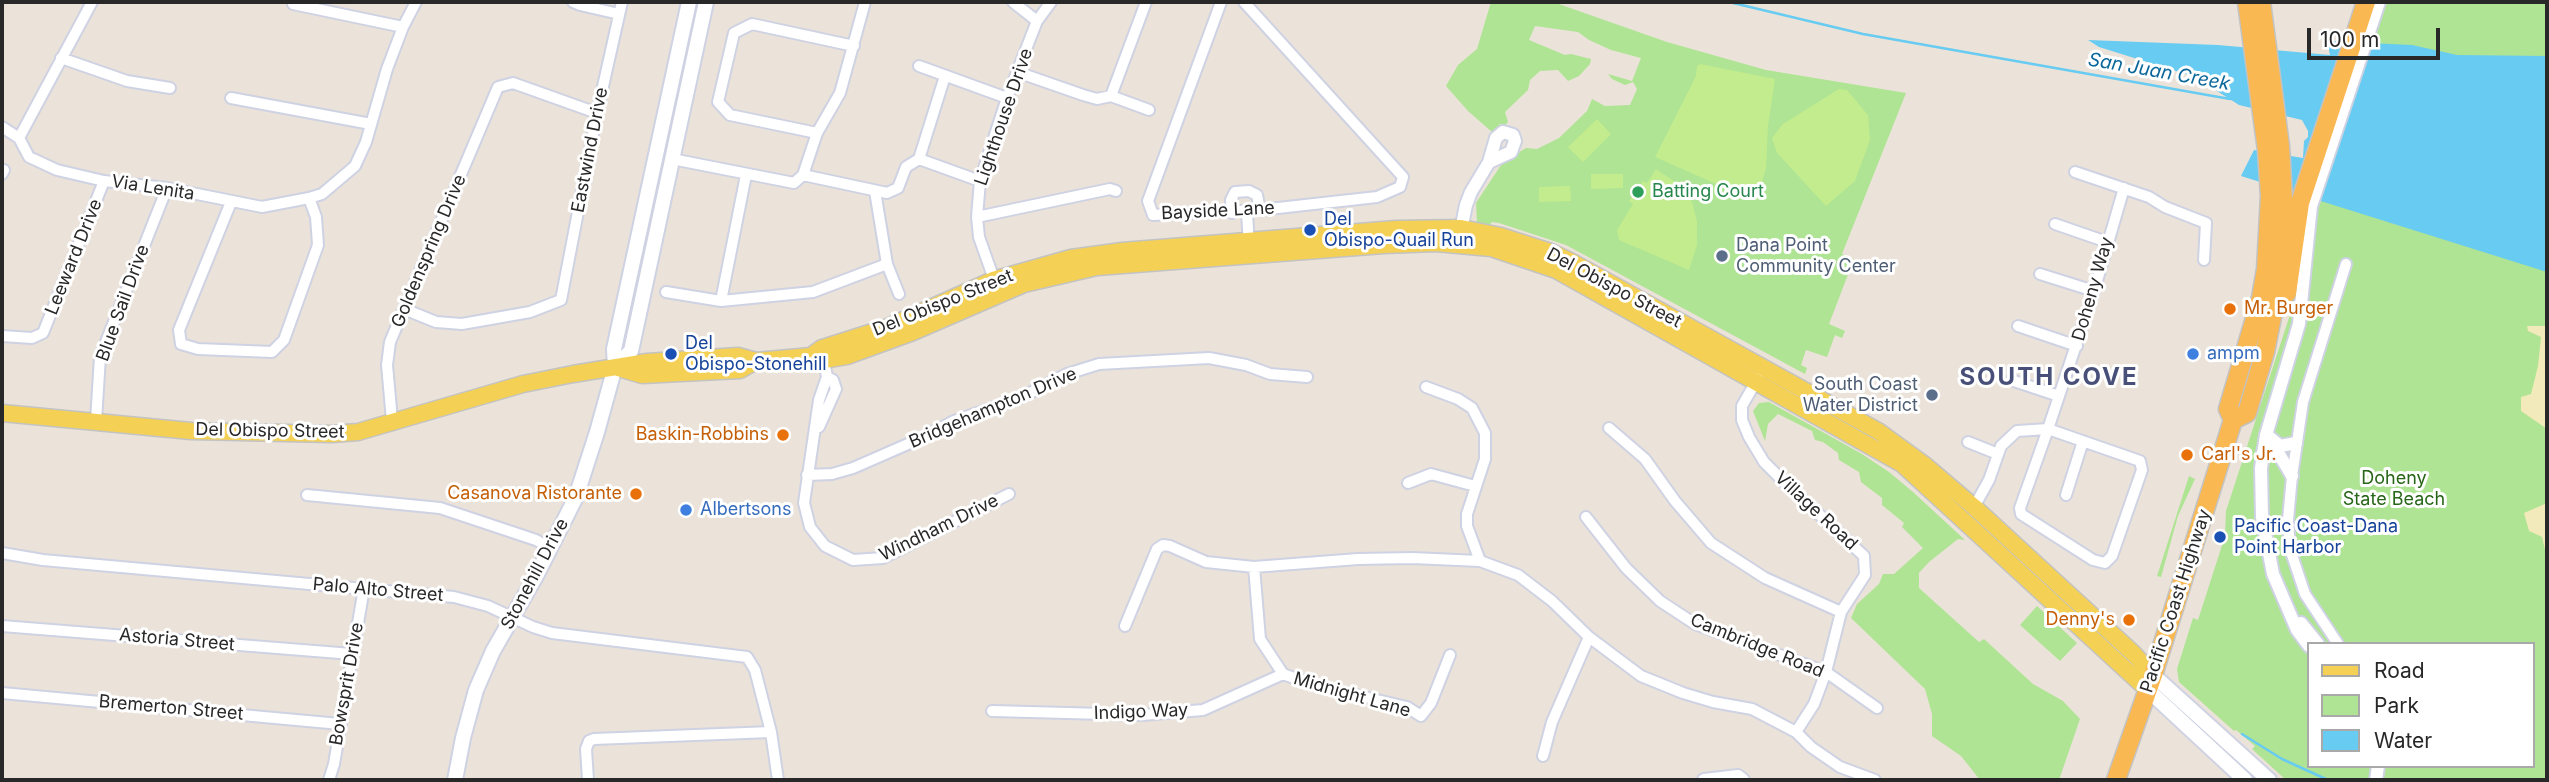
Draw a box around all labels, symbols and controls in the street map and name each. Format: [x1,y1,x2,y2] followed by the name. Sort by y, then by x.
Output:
[2311,14,2444,58] scale bar
[2320,27,2379,52] text: 100 m
[970,45,1038,189] street label: Lighthouse Drive
[2086,48,2232,96] water label: San Juan Creek
[567,86,613,214] street label: Eastwind Drive
[110,171,196,205] street label: Via Lenita
[387,171,471,331] street label: Goldenspring Drive
[1652,181,1764,203] place label: Batting Court
[1630,184,1646,200] marker: Batting Court
[41,196,107,318] street label: Leeward Drive
[1161,197,1275,225] street label: Bayside Lane
[1324,209,1474,252] place label: Del Obispo-Quail Run
[1302,222,1318,238] marker: Del Obispo-Quail Run
[2068,234,2118,344] street label: Doheny Way
[1736,235,1896,278] place label: Dana Point Community Center
[92,242,154,364] street label: Blue Sail Drive
[1543,243,1685,333] street label: Del Obispo Street
[1714,248,1730,264] marker: Dana Point Community Center
[870,265,1016,341] street label: Del Obispo Street
[2244,298,2333,320] place label: Mr. Burger
[2222,301,2238,317] marker: Mr. Burger
[685,333,827,376] place label: Del Obispo-Stonehill
[2207,343,2260,365] place label: ampm
[663,346,679,362] marker: Del Obispo-Stonehill
[2185,346,2201,362] marker: ampm
[906,363,1080,453] street label: Bridgehampton Drive
[1961,364,2137,392] district label: SOUTH COVE
[1803,374,1918,416] place label: South Coast Water District
[1924,387,1940,403] marker: South Coast Water District
[195,419,345,443] street label: Del Obispo Street
[636,424,769,446] place label: Baskin-Robbins
[775,427,791,443] marker: Baskin-Robbins
[2201,444,2277,466] place label: Carl's Jr.
[2179,447,2195,463] marker: Carl's Jr.
[1770,467,1862,555] street label: Village Road
[2343,468,2445,510] park label: Doheny State Beach
[447,483,622,505] place label: Casanova Ristorante
[628,486,644,502] marker: Casanova Ristorante
[876,490,1002,566] street label: Windham Drive
[700,499,791,521] place label: Albertsons
[678,502,694,518] marker: Albertsons
[2136,507,2216,695] street label: Pacific Coast Highway
[497,515,573,633] street label: Stonehill Drive
[2234,516,2398,558] place label: Pacific Coast-Dana Point Harbor
[2212,529,2228,545] marker: Pacific Coast-Dana Point Harbor
[312,574,444,606] street label: Palo Alto Street
[1687,609,1827,683] street label: Cambridge Road
[2045,609,2115,631] place label: Denny's
[2121,612,2137,628] marker: Denny's
[326,621,368,747] street label: Bowsprit Drive
[118,624,236,656] street label: Astoria Street
[2308,642,2535,768] legend
[2374,658,2425,683] text: Road
[1291,668,1413,722] street label: Midnight Lane
[98,691,244,725] street label: Bremerton Street
[2374,693,2419,718] text: Park
[1093,700,1189,724] street label: Indigo Way
[2374,728,2432,753] text: Water

